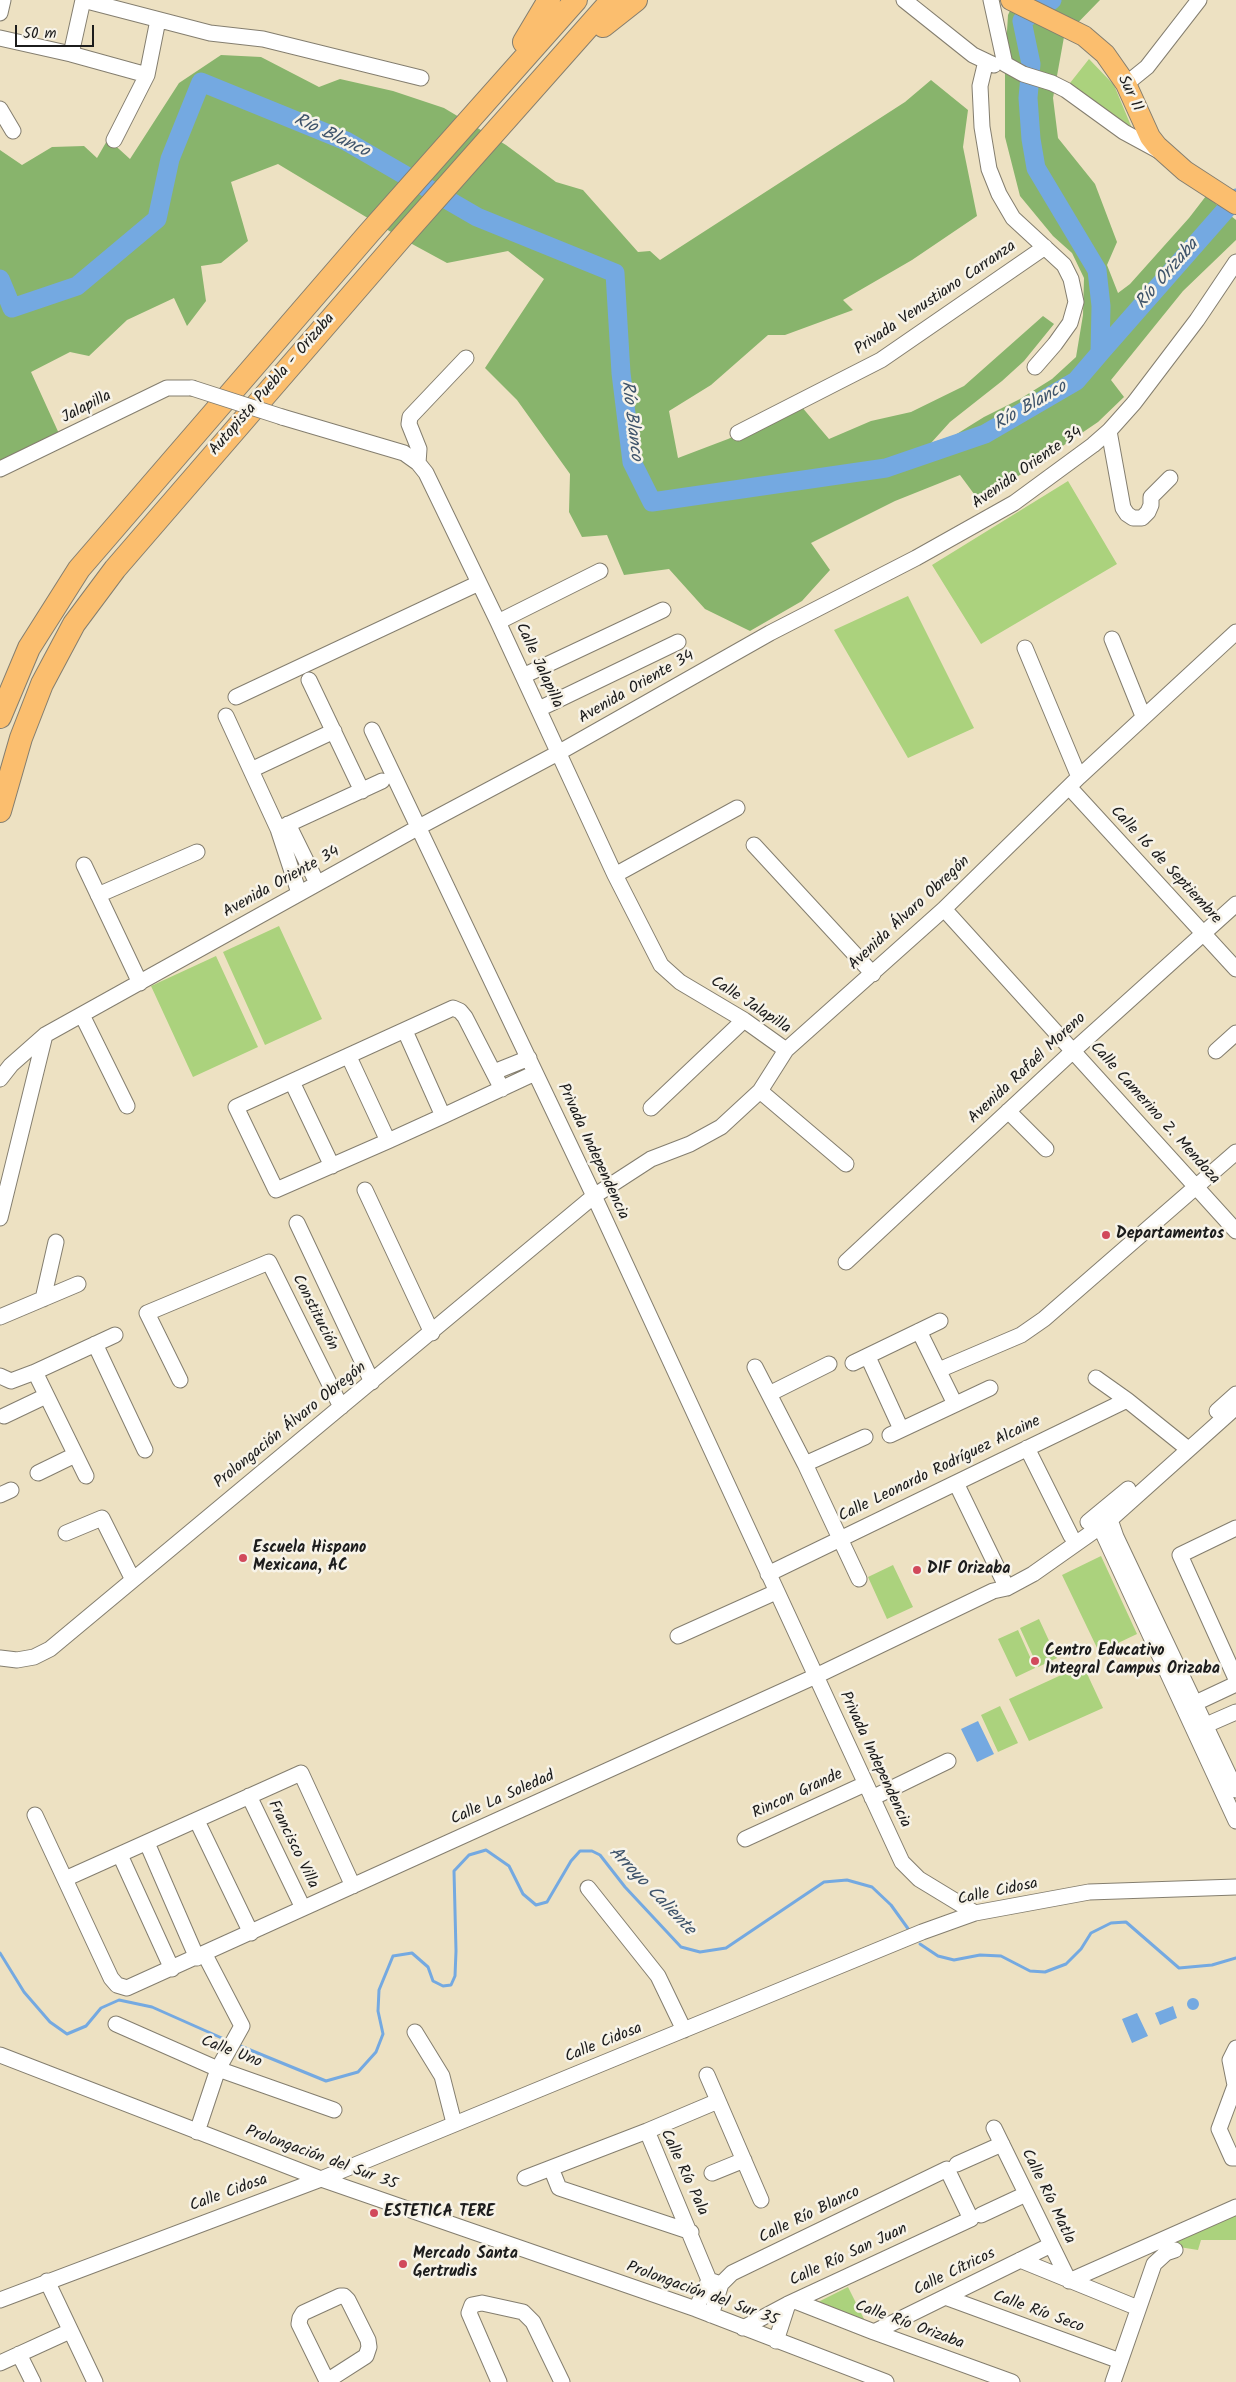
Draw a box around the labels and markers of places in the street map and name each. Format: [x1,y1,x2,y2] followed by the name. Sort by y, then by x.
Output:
[1116,1225,1224,1245] place label: Departamentos
[1100,1229,1112,1241] marker: Departamentos
[253,1539,366,1577] place label: Escuela Hispano Mexicana, AC
[237,1552,249,1564] marker: Escuela Hispano Mexicana, AC
[927,1560,1010,1580] place label: DIF Orizaba
[911,1564,923,1576] marker: DIF Orizaba
[1045,1642,1220,1680] place label: Centro Educativo Integral Campus Orizaba
[1029,1655,1041,1667] marker: Centro Educativo Integral Campus Orizaba
[384,2203,495,2223] place label: ESTETICA TERE
[368,2207,380,2219] marker: ESTETICA TERE
[413,2245,518,2283] place label: Mercado Santa Gertrudis
[397,2258,409,2270] marker: Mercado Santa Gertrudis

